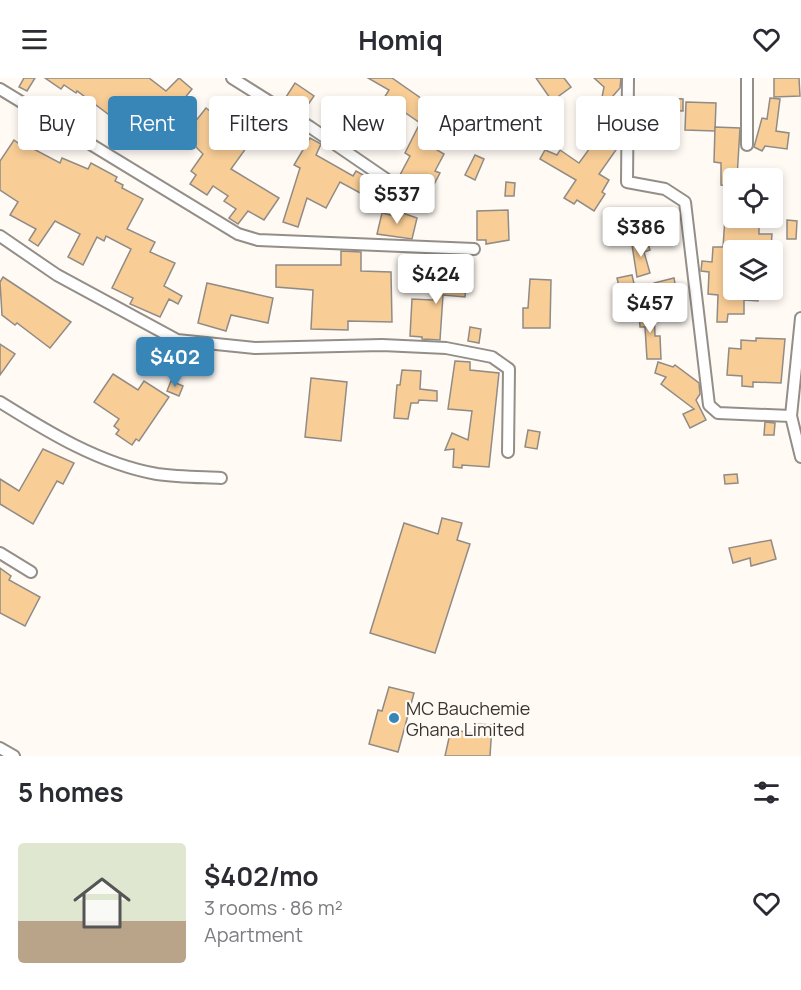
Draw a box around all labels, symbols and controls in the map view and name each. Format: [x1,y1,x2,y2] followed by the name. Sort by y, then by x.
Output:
[358,21,443,58] text: Homiq
[18,23,51,56] icon: menu
[750,23,783,56] icon: heart
[18,96,96,150] chip: Buy
[108,96,197,150] chip: Rent
[209,96,309,150] chip: Filters
[321,96,406,150] chip: New
[418,96,564,150] chip: Apartment
[576,96,680,150] chip: House
[723,168,783,300] map controls
[723,168,783,228] button: locate
[361,174,433,225] pin: $537
[374,180,420,207] text: $537
[605,207,677,258] pin: $386
[617,213,665,240] text: $386
[723,240,783,300] button: layers
[400,254,472,305] pin: $424
[412,260,460,287] text: $424
[614,283,686,334] pin: $457
[626,289,674,316] text: $457
[139,337,211,388] pin: $402
[150,343,200,370] text: $402
[406,696,530,741] place label: MC Bauchemie Ghana Limited
[387,711,401,725] marker: MC Bauchemie Ghana Limited
[18,774,124,810] text: 5 homes
[750,776,783,809] icon: filters
[204,858,318,894] text: $402/mo
[66,867,138,939] icon: home
[750,887,783,920] icon: heart
[204,894,343,921] text: 3 rooms · 86 m²
[204,921,303,948] text: Apartment

